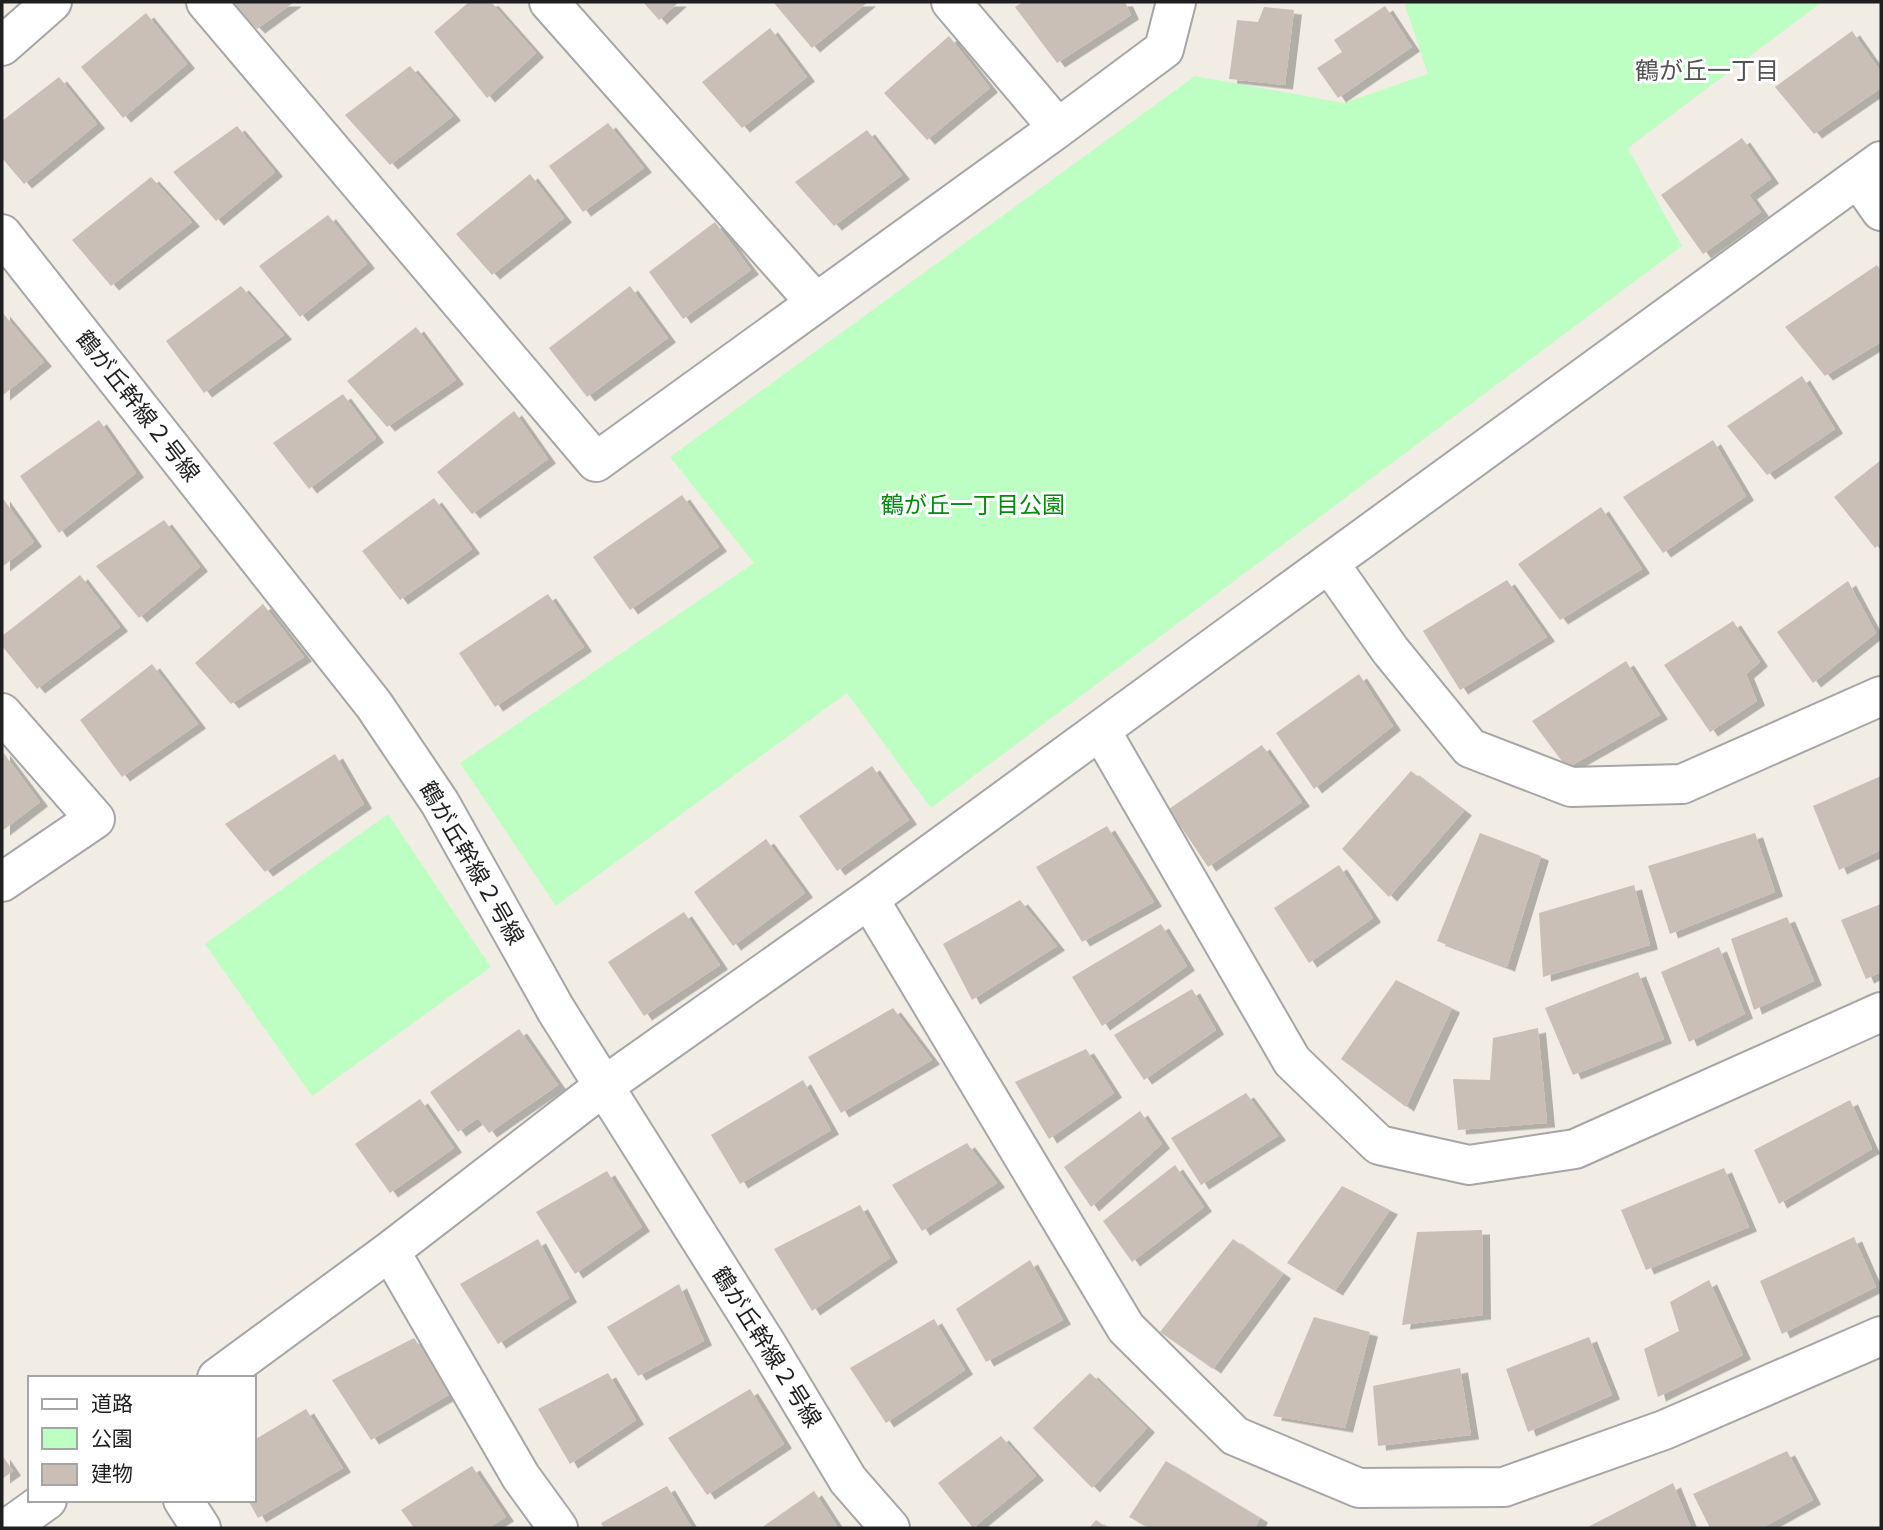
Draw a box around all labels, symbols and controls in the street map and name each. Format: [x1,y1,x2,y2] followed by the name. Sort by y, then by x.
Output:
[1635,56,1779,85] district label: 鶴が丘一丁目
[70,325,206,487] street label: 鶴が丘幹線２号線
[881,491,1065,519] park label: 鶴が丘一丁目公園
[414,776,530,950] street label: 鶴が丘幹線２号線
[706,1262,828,1432] street label: 鶴が丘幹線２号線
[28,1376,256,1502] legend
[91,1391,133,1416] text: 道路
[91,1426,133,1451] text: 公園
[91,1461,133,1486] text: 建物

